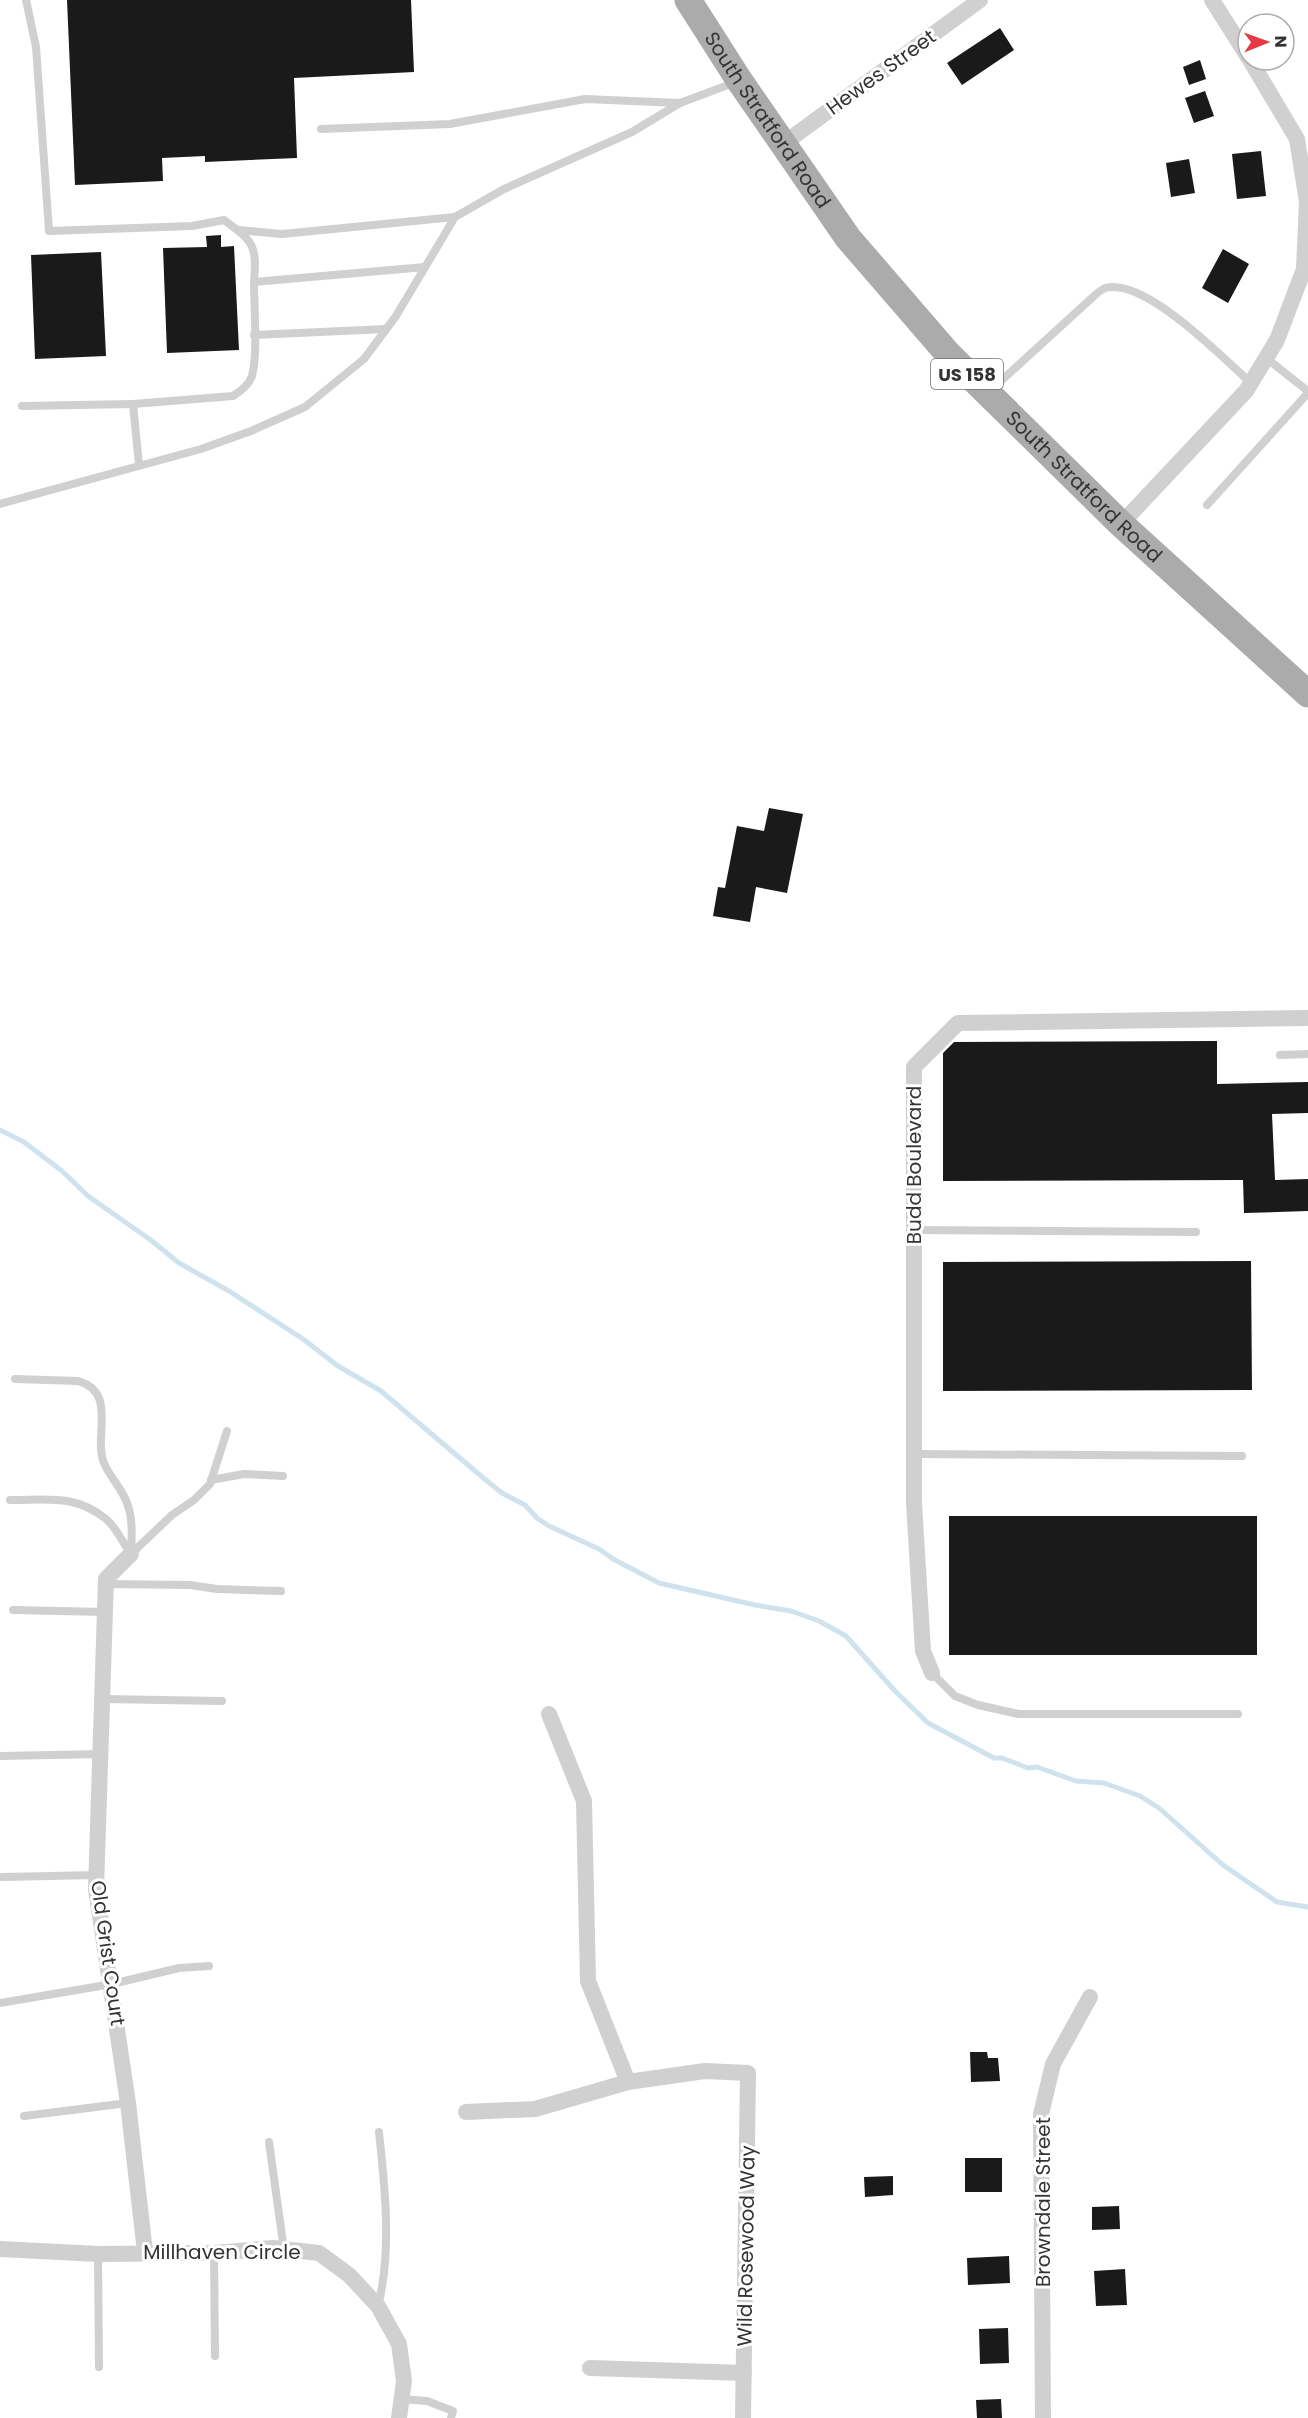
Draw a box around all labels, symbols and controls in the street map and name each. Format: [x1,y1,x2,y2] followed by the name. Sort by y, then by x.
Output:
[1236,12,1296,72] north arrow
[820,23,942,121] street label: Hewes Street
[698,26,837,214] street label: South Stratford Road
[1269,36,1292,48] text: N
[931,359,1003,389] road number: US 158
[1000,404,1168,569] street label: South Stratford Road
[900,1086,928,1244] street label: Budd Boulevard
[84,1879,132,2027] street label: Old Grist Court
[1029,2117,1057,2287] street label: Browndale Street
[730,2145,762,2347] street label: Wild Rosewood Way
[143,2238,301,2266] street label: Millhaven Circle

